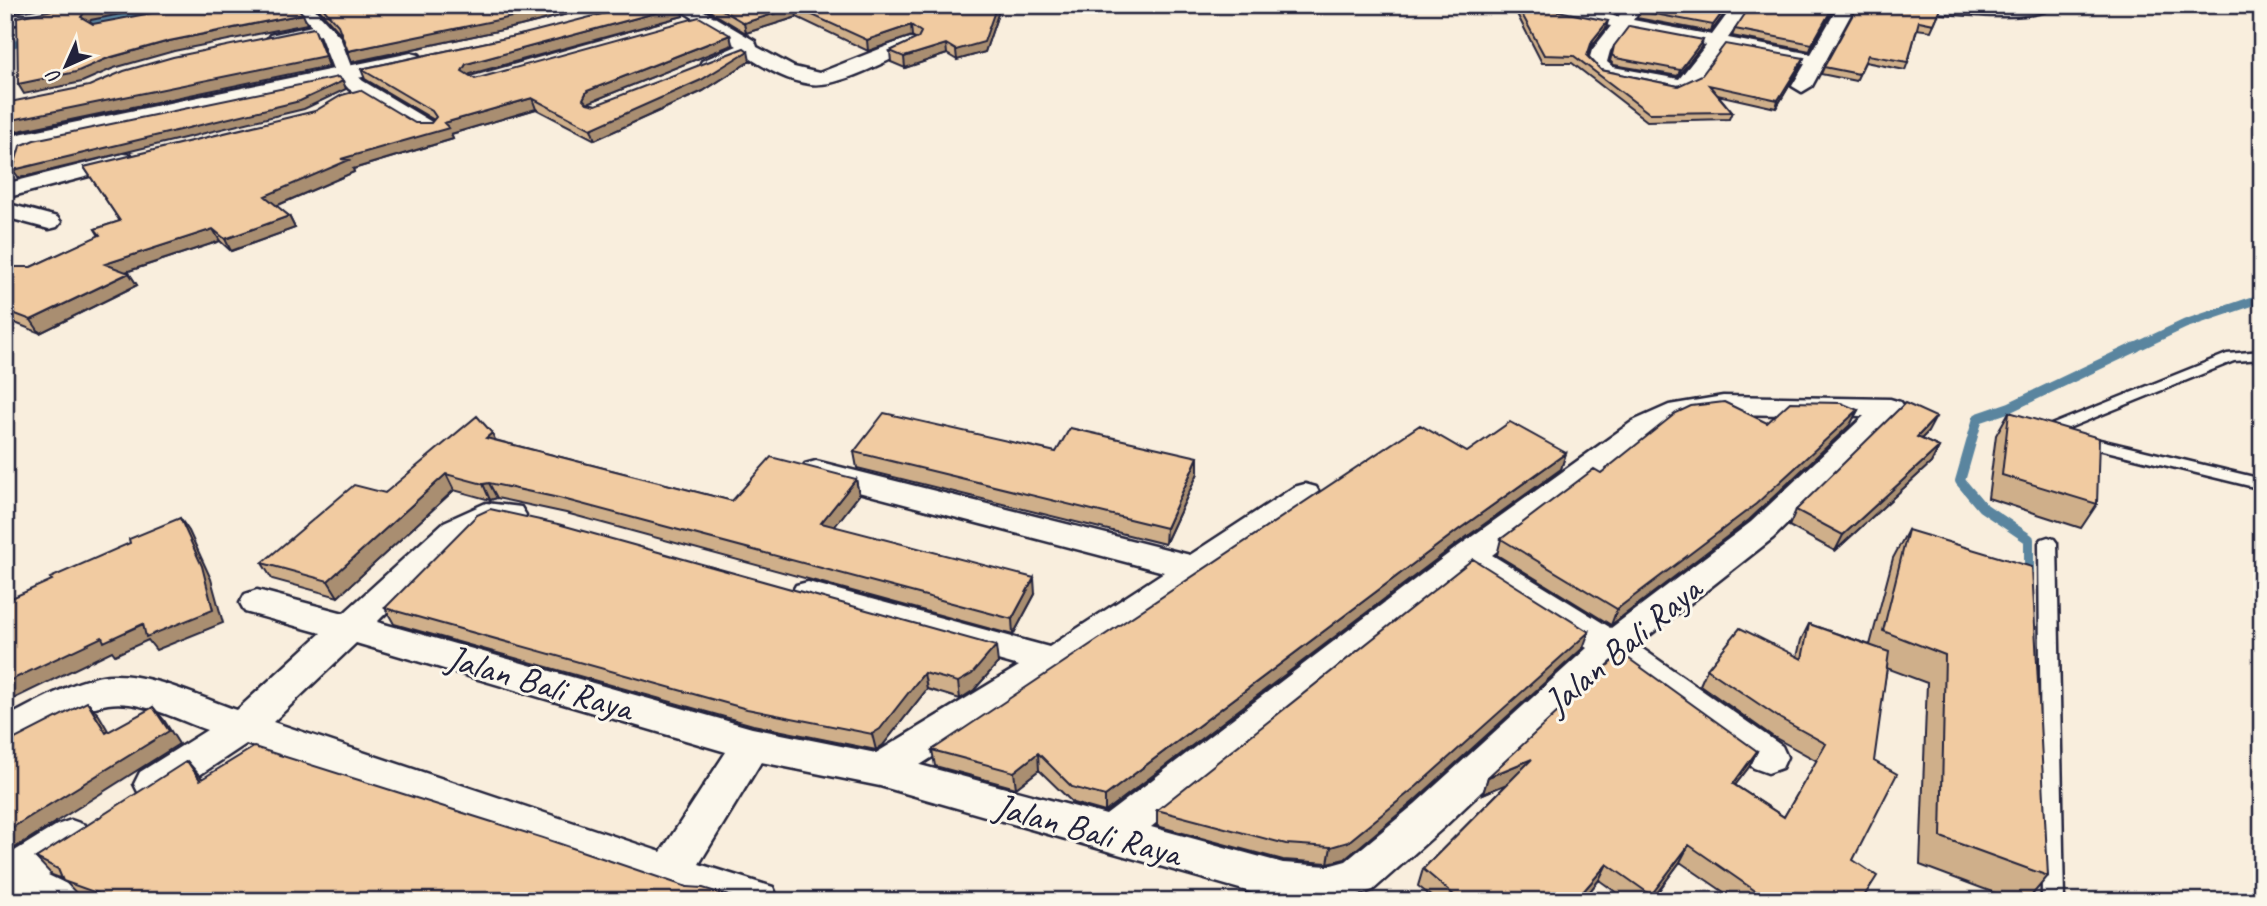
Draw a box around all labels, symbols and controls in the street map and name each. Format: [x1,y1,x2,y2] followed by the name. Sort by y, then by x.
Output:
[32,32,102,102] north arrow
[40,63,66,89] text: U
[1533,564,1713,726] street label: Jalan Bali Raya
[440,633,641,732] street label: Jalan Bali Raya
[988,782,1189,878] street label: Jalan Bali Raya

